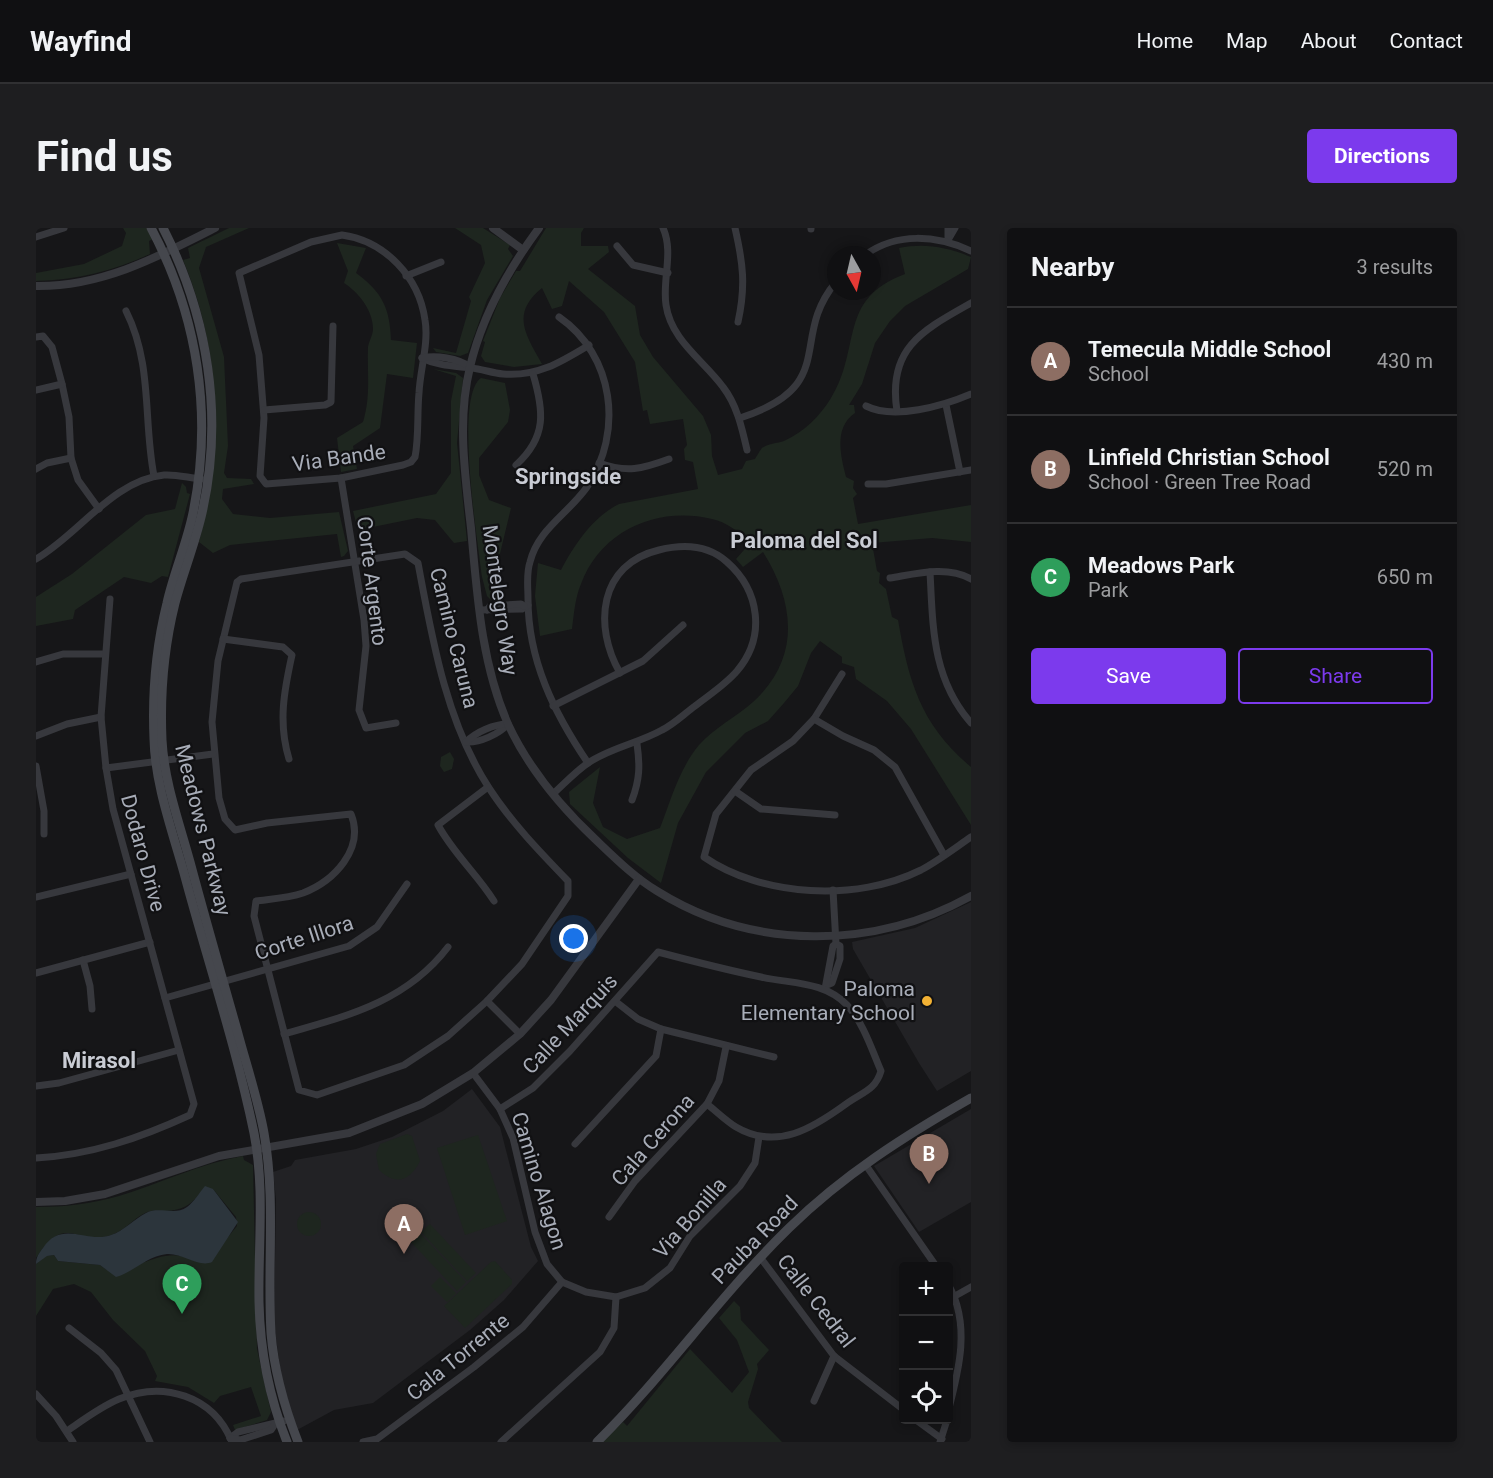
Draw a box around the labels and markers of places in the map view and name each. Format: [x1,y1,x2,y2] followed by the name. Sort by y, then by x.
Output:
[741,977,915,1025] place label: Paloma Elementary School
[920,994,934,1008] marker: Paloma Elementary School
[910,1134,948,1184] pin: B
[384,1204,424,1254] pin: A
[162,1264,202,1314] pin: C

